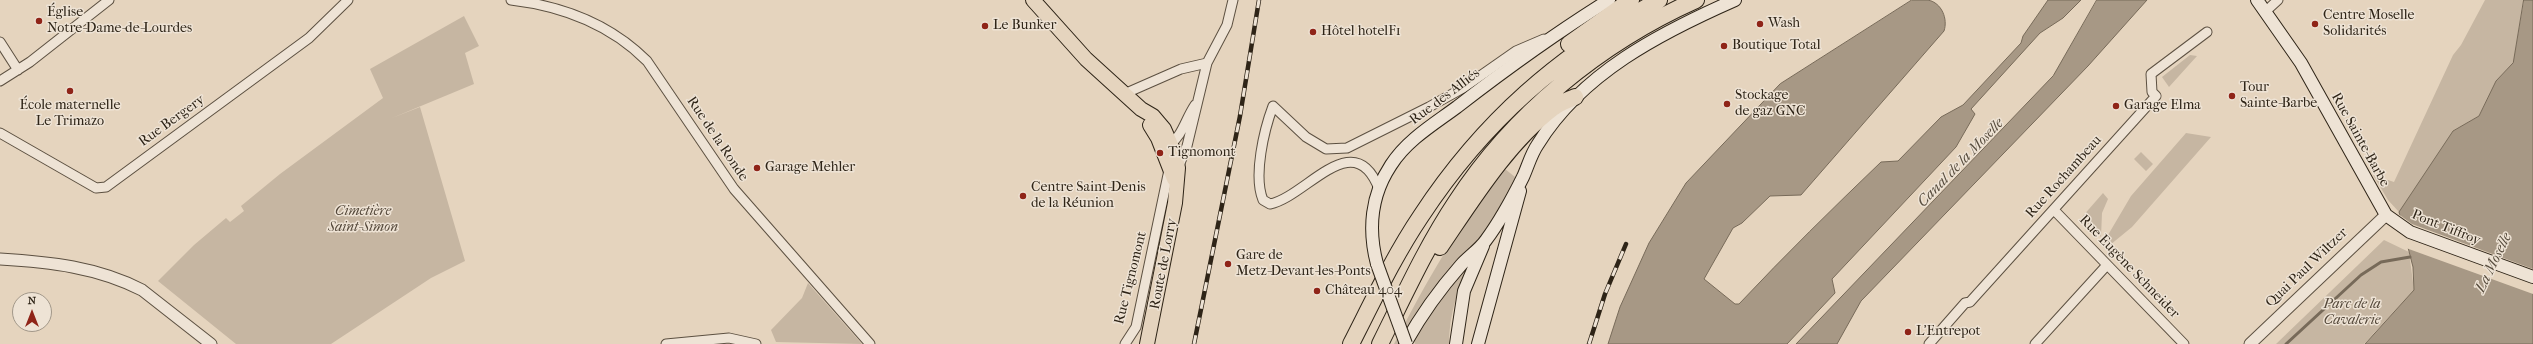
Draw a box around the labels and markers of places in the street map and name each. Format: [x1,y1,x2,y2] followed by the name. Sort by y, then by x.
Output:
[47,5,192,38] place label: Église Notre-Dame-de-Lourdes
[2323,8,2415,40] place label: Centre Moselle Solidarités
[34,16,44,26] marker: Église Notre-Dame-de-Lourdes
[1768,16,1800,32] place label: Wash
[993,18,1056,34] place label: Le Bunker
[1755,19,1765,29] marker: Wash
[2310,19,2320,29] marker: Centre Moselle Solidarités
[980,21,990,31] marker: Le Bunker
[1321,24,1401,40] place label: Hôtel hotelF1
[1308,27,1318,37] marker: Hôtel hotelF1
[1732,38,1821,54] place label: Boutique Total
[1719,41,1729,51] marker: Boutique Total
[2240,80,2317,112] place label: Tour Sainte-Barbe
[65,86,75,96] marker: École maternelle Le Trimazo
[1735,88,1806,120] place label: Stockage de gaz GNC
[2227,91,2237,101] marker: Tour Sainte-Barbe
[20,98,120,130] place label: École maternelle Le Trimazo
[2124,98,2201,114] place label: Garage Elma
[1722,99,1732,109] marker: Stockage de gaz GNC
[2111,101,2121,111] marker: Garage Elma
[1168,145,1236,161] place label: Tignomont
[1155,148,1165,158] marker: Tignomont
[765,160,855,176] place label: Garage Mehler
[752,163,762,173] marker: Garage Mehler
[1031,180,1146,212] place label: Centre Saint-Denis de la Réunion
[1018,191,1028,201] marker: Centre Saint-Denis de la Réunion
[1236,248,1371,280] place label: Gare de Metz-Devant-les-Ponts
[1223,259,1233,269] marker: Gare de Metz-Devant-les-Ponts
[1325,283,1402,299] place label: Château 404
[1312,286,1322,296] marker: Château 404
[1916,324,1981,340] place label: L'Entrepot
[1903,327,1913,337] marker: L'Entrepot

